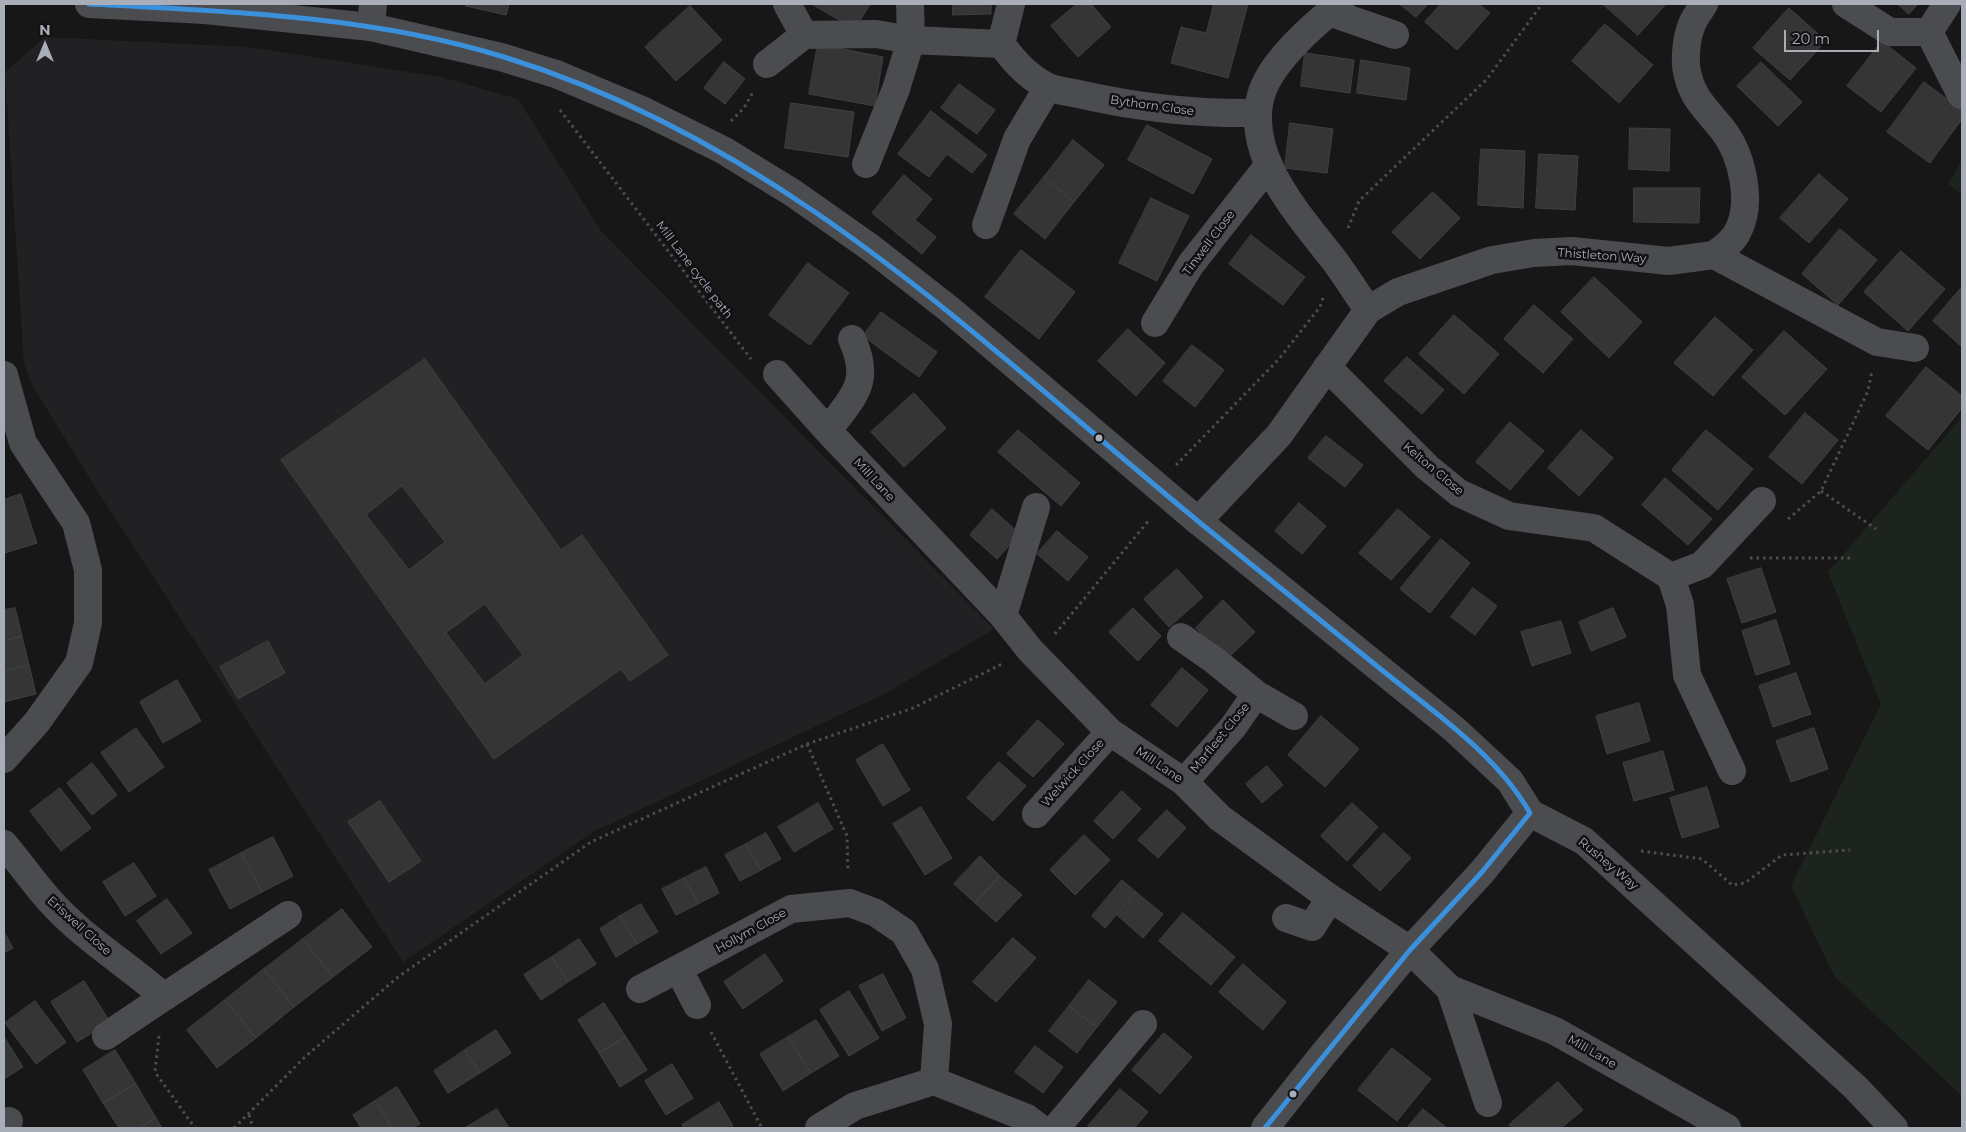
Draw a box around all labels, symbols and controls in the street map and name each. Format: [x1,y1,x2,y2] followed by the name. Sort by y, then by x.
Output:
[20,20,70,70] north arrow
[1786,20,1881,52] scale bar
[39,21,51,39] text: N
[1792,29,1830,48] text: 20 m
[1109,93,1195,119] street label: Bythorn Close
[1180,208,1238,278] street label: Tinwell Close
[653,218,735,322] street label: Mill Lane cycle path
[1557,246,1647,266] street label: Thistleton Way
[1094,433,1104,443] unlabelled marker
[1400,440,1466,498] street label: Kelton Close
[850,455,898,505] street label: Mill Lane
[1187,700,1253,776] street label: Marfleet Close
[1039,736,1107,810] street label: Welwick Close
[1133,744,1185,786] street label: Mill Lane
[1575,835,1641,893] street label: Rushey Way
[44,893,114,959] street label: Eriswell Close
[713,906,789,956] street label: Hollym Close
[1565,1032,1619,1072] street label: Mill Lane
[1288,1089,1298,1099] unlabelled marker

